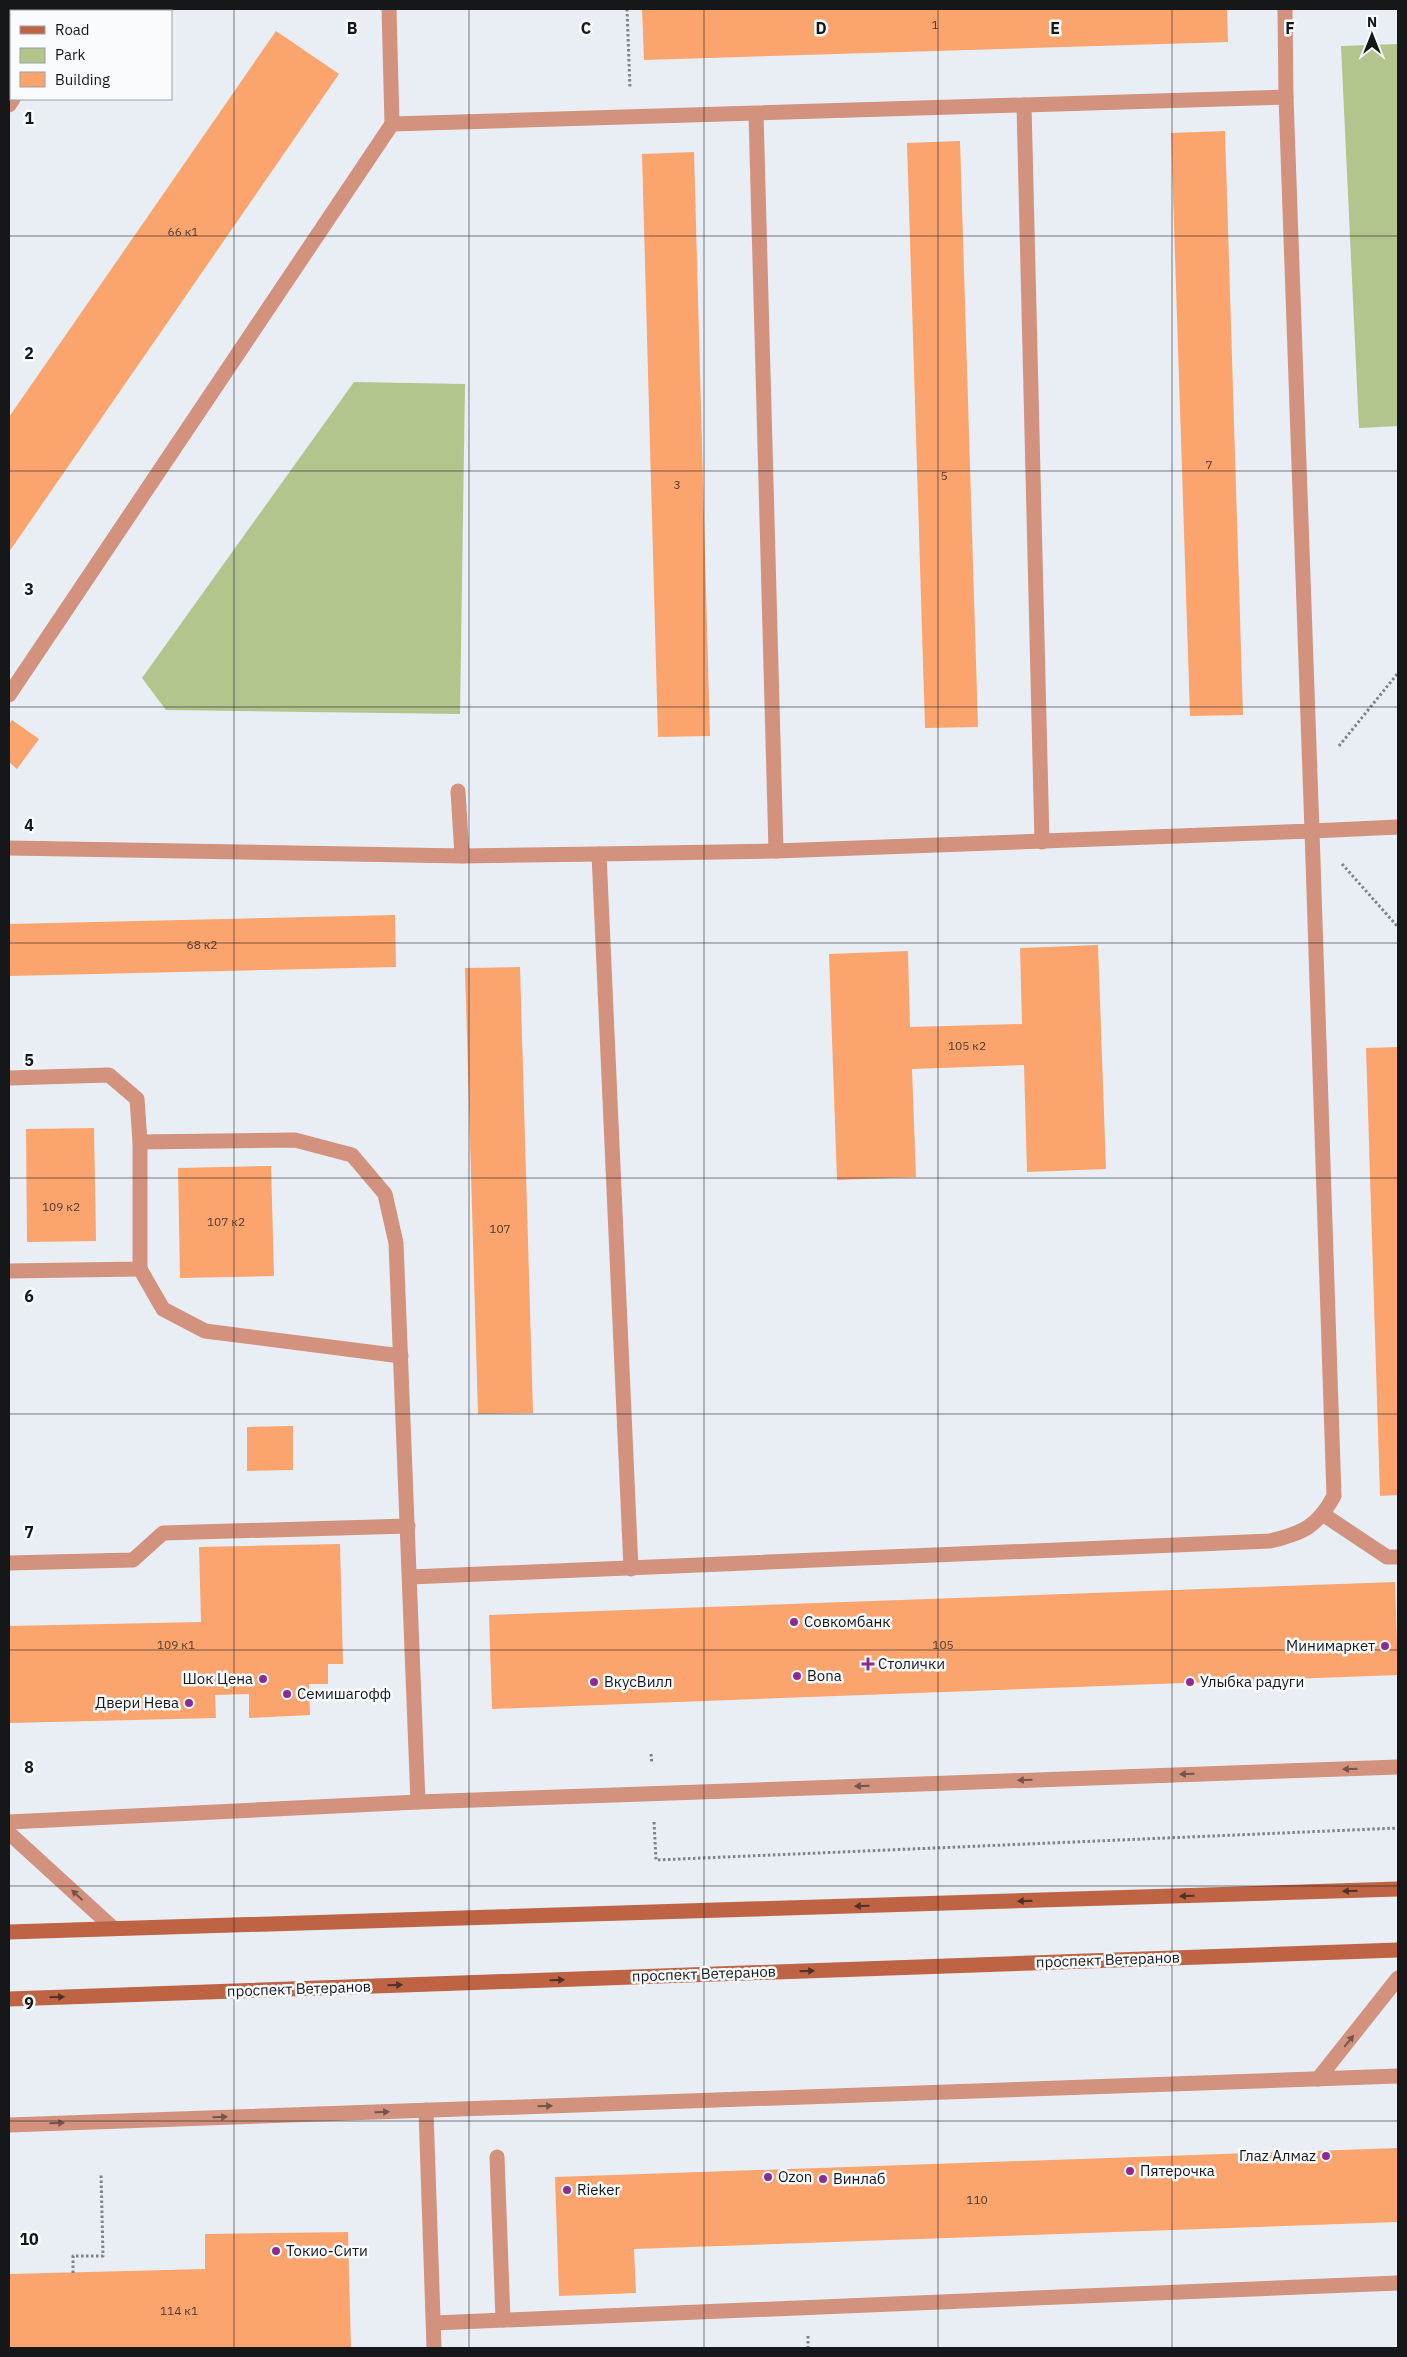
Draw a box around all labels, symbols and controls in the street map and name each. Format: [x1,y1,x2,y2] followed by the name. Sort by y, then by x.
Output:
[10,10,172,100] legend
[1347,10,1397,60] north arrow
[1367,13,1377,31] text: N
[931,17,939,32] house number: 1
[347,18,358,38] text: B
[581,18,591,38] text: C
[815,18,827,38] text: D
[1050,18,1060,38] text: E
[1285,18,1295,38] text: F
[55,20,90,39] text: Road
[55,45,85,64] text: Park
[55,70,110,89] text: Building
[24,108,34,128] text: 1
[167,224,199,239] house number: 66 к1
[24,343,34,363] text: 2
[1205,457,1213,472] house number: 7
[940,468,948,483] house number: 5
[673,477,681,492] house number: 3
[24,579,34,599] text: 3
[24,815,34,835] text: 4
[186,937,218,952] house number: 68 к2
[948,1038,986,1053] house number: 105 к2
[24,1050,34,1070] text: 5
[42,1199,80,1214] house number: 109 к2
[207,1214,245,1229] house number: 107 к2
[489,1221,511,1236] house number: 107
[24,1286,34,1306] text: 6
[24,1522,34,1542] text: 7
[804,1612,890,1631] place label: Совкомбанк
[788,1616,800,1628] marker: Совкомбанк
[1286,1636,1375,1655] place label: Минимаркет
[157,1637,195,1652] house number: 109 к1
[932,1637,954,1652] house number: 105
[1379,1640,1391,1652] marker: Минимаркет
[878,1654,945,1673] place label: Столички
[862,1658,874,1670] marker: Столички
[807,1666,842,1685] place label: Bona
[183,1669,253,1688] place label: Шок Цена
[791,1670,803,1682] marker: Bona
[604,1672,672,1691] place label: ВкусВилл
[1200,1672,1304,1691] place label: Улыбка радуги
[257,1673,269,1685] marker: Шок Цена
[588,1676,600,1688] marker: ВкусВилл
[1184,1676,1196,1688] marker: Улыбка радуги
[297,1684,391,1703] place label: Семишагофф
[281,1688,293,1700] marker: Семишагофф
[95,1693,179,1712] place label: Двери Нева
[183,1697,195,1709] marker: Двери Нева
[24,1757,34,1777] text: 8
[1341,1765,1357,1773] one-way arrow
[1179,1771,1195,1779] one-way arrow
[1016,1777,1032,1785] one-way arrow
[854,1782,870,1790] one-way arrow
[1341,1887,1357,1895] one-way arrow
[70,1890,83,1901] one-way arrow
[1179,1892,1195,1900] one-way arrow
[1016,1897,1032,1905] one-way arrow
[854,1902,870,1910] one-way arrow
[1036,1947,1180,1972] street label: проспект Ветеранов
[632,1961,776,1986] street label: проспект Ветеранов
[799,1966,815,1974] one-way arrow
[549,1975,565,1983] one-way arrow
[227,1976,371,2001] street label: проспект Ветеранов
[387,1981,403,1989] one-way arrow
[24,1993,34,2013] text: 9
[50,1993,66,2001] one-way arrow
[1343,2034,1354,2047] one-way arrow
[537,2101,553,2109] one-way arrow
[375,2107,391,2115] one-way arrow
[212,2113,228,2121] one-way arrow
[50,2119,66,2127] one-way arrow
[1239,2146,1316,2165] place label: Глаz Алмаz
[1320,2150,1332,2162] marker: Глаz Алмаz
[1140,2161,1215,2180] place label: Пятерочка
[1124,2165,1136,2177] marker: Пятерочка
[778,2167,812,2186] place label: Ozon
[833,2169,885,2188] place label: Винлаб
[762,2171,774,2183] marker: Ozon
[817,2173,829,2185] marker: Винлаб
[577,2180,620,2199] place label: Rieker
[561,2184,573,2196] marker: Rieker
[966,2192,988,2207] house number: 110
[19,2229,39,2249] text: 10
[286,2241,368,2260] place label: Токио-Сити
[270,2245,282,2257] marker: Токио-Сити
[160,2303,198,2318] house number: 114 к1

